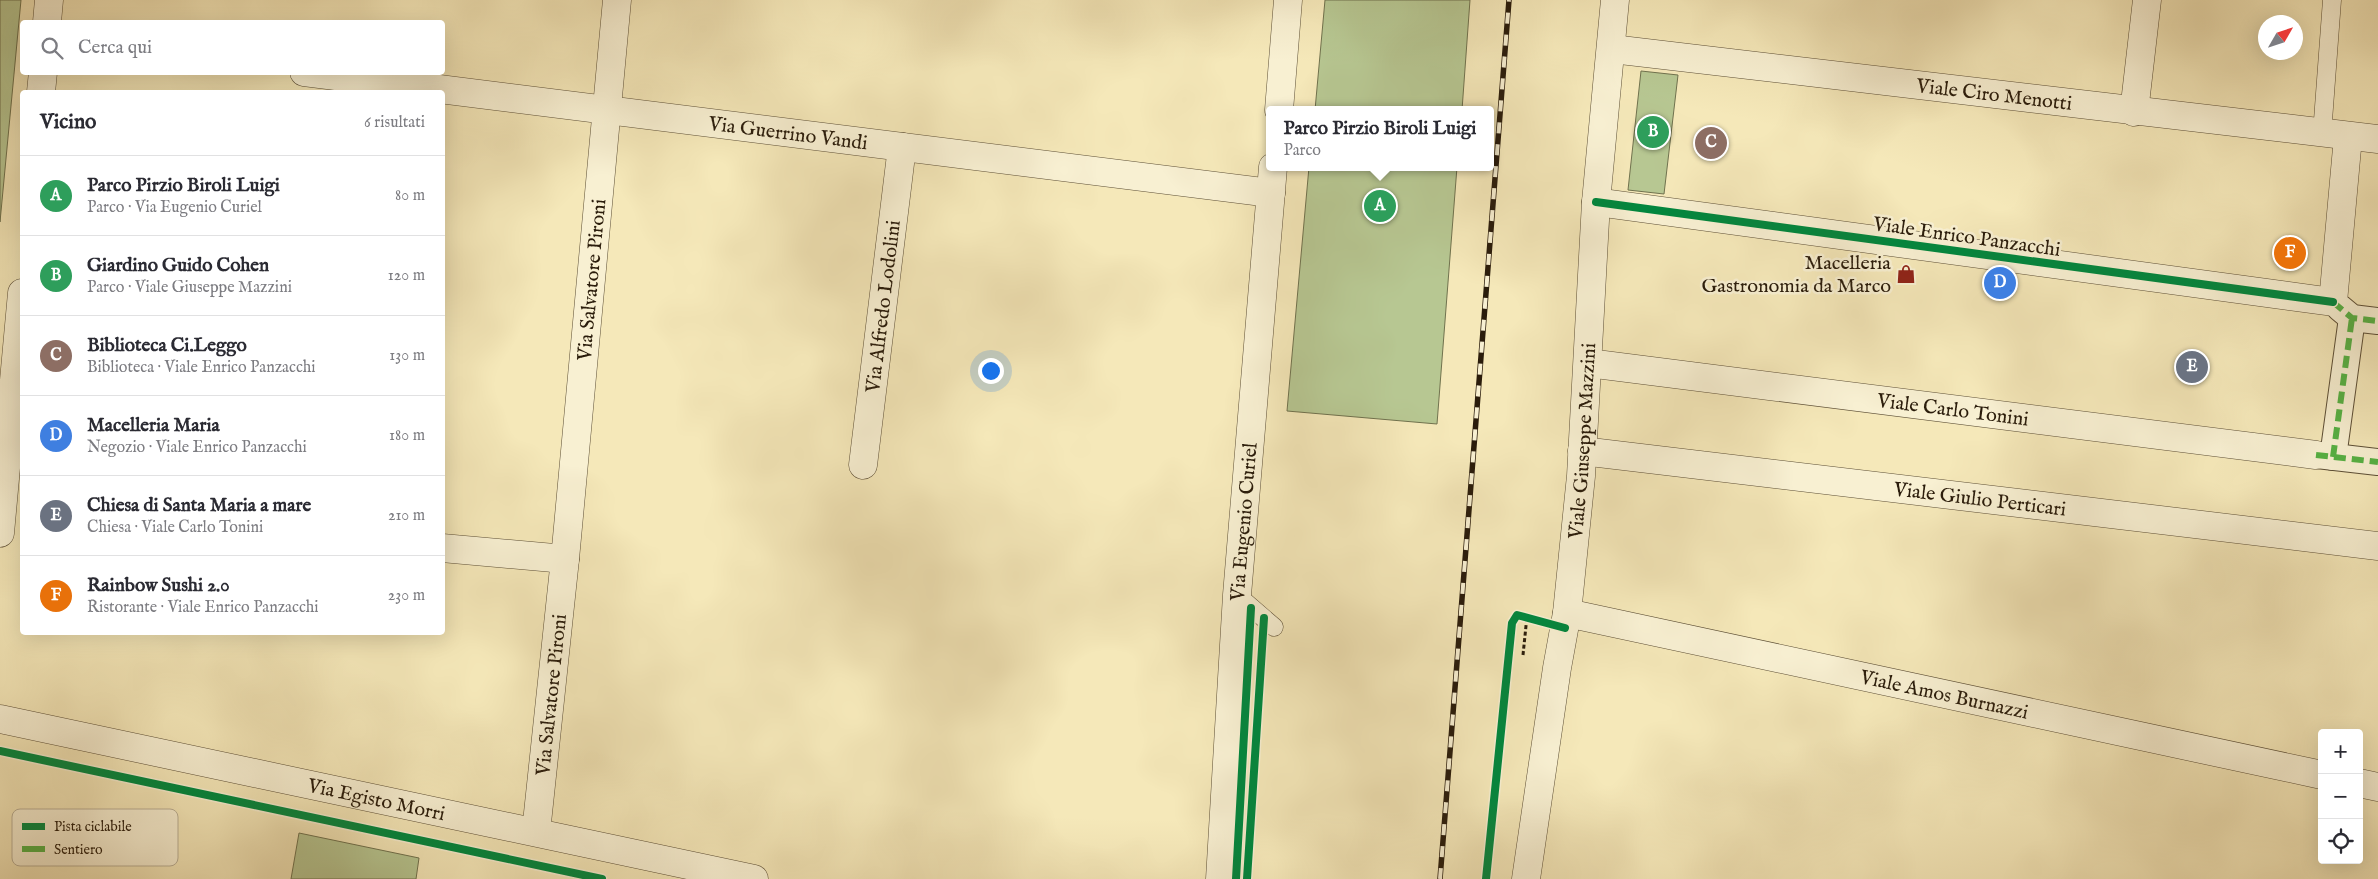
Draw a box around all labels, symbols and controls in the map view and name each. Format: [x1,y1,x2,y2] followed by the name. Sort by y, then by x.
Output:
[2258,15,2303,60] north arrow
[20,20,445,75] search box
[38,34,66,62] icon: search
[78,36,152,60] text: Cerca qui
[1914,74,2073,117] street label: Viale Ciro Menotti
[1266,106,1494,171] popup
[40,109,96,136] text: Vicino
[706,112,869,156] street label: Via Guerrino Vandi
[364,113,425,133] text: 6 risultati
[1637,113,1669,151] pin: B
[1284,117,1476,141] text: Parco Pirzio Biroli Luigi
[1695,124,1727,162] pin: C
[1284,141,1321,161] text: Parco
[87,174,280,198] text: Parco Pirzio Biroli Luigi
[51,186,61,206] text: A
[395,186,425,206] text: 80 m
[1364,187,1396,225] pin: A
[87,198,262,218] text: Parco · Via Eugenio Curiel
[572,198,612,363] street label: Via Salvatore Pironi
[1871,212,2062,263] street label: Viale Enrico Panzacchi
[861,219,907,395] street label: Via Alfredo Lodolini
[2274,234,2306,272] pin: F
[1701,251,1891,299] place label: Macelleria Gastronomia da Marco
[87,254,269,278] text: Giardino Guido Cohen
[1895,263,1917,285] shop icon: Macelleria Gastronomia da Marco
[1984,264,2016,302] pin: D
[51,266,61,286] text: B
[388,266,425,286] text: 120 m
[87,278,292,298] text: Parco · Viale Giuseppe Mazzini
[87,334,247,358] text: Biblioteca Ci.Leggo
[1564,342,1602,541] street label: Viale Giuseppe Mazzini
[50,346,62,366] text: C
[389,346,425,366] text: 130 m
[2176,348,2208,386] pin: E
[87,358,316,378] text: Biblioteca · Viale Enrico Panzacchi
[978,358,1004,384] your location
[1875,389,2030,433] street label: Viale Carlo Tonini
[87,414,220,438] text: Macelleria Maria
[50,426,62,446] text: D
[389,426,425,446] text: 180 m
[87,438,307,458] text: Negozio · Viale Enrico Panzacchi
[1225,441,1264,603] street label: Via Eugenio Curiel
[1891,477,2068,523] street label: Viale Giulio Perticari
[87,494,311,518] text: Chiesa di Santa Maria a mare
[50,506,62,526] text: E
[388,506,425,526] text: 210 m
[87,518,263,538] text: Chiesa · Viale Carlo Tonini
[87,574,229,598] text: Rainbow Sushi 2.0
[51,586,61,606] text: F
[388,586,425,606] text: 230 m
[87,598,319,618] text: Ristorante · Viale Enrico Panzacchi
[531,613,573,778] street label: Via Salvatore Pironi
[1857,665,2030,726] street label: Viale Amos Burnazzi
[2318,729,2363,864] map controls
[2318,729,2363,774] button: +
[304,773,447,827] street label: Via Egisto Morri
[2318,774,2363,819] button: −
[12,809,178,866] legend
[54,818,132,836] text: Pista ciclabile
[2318,819,2363,864] button: locate
[54,841,103,859] text: Sentiero

